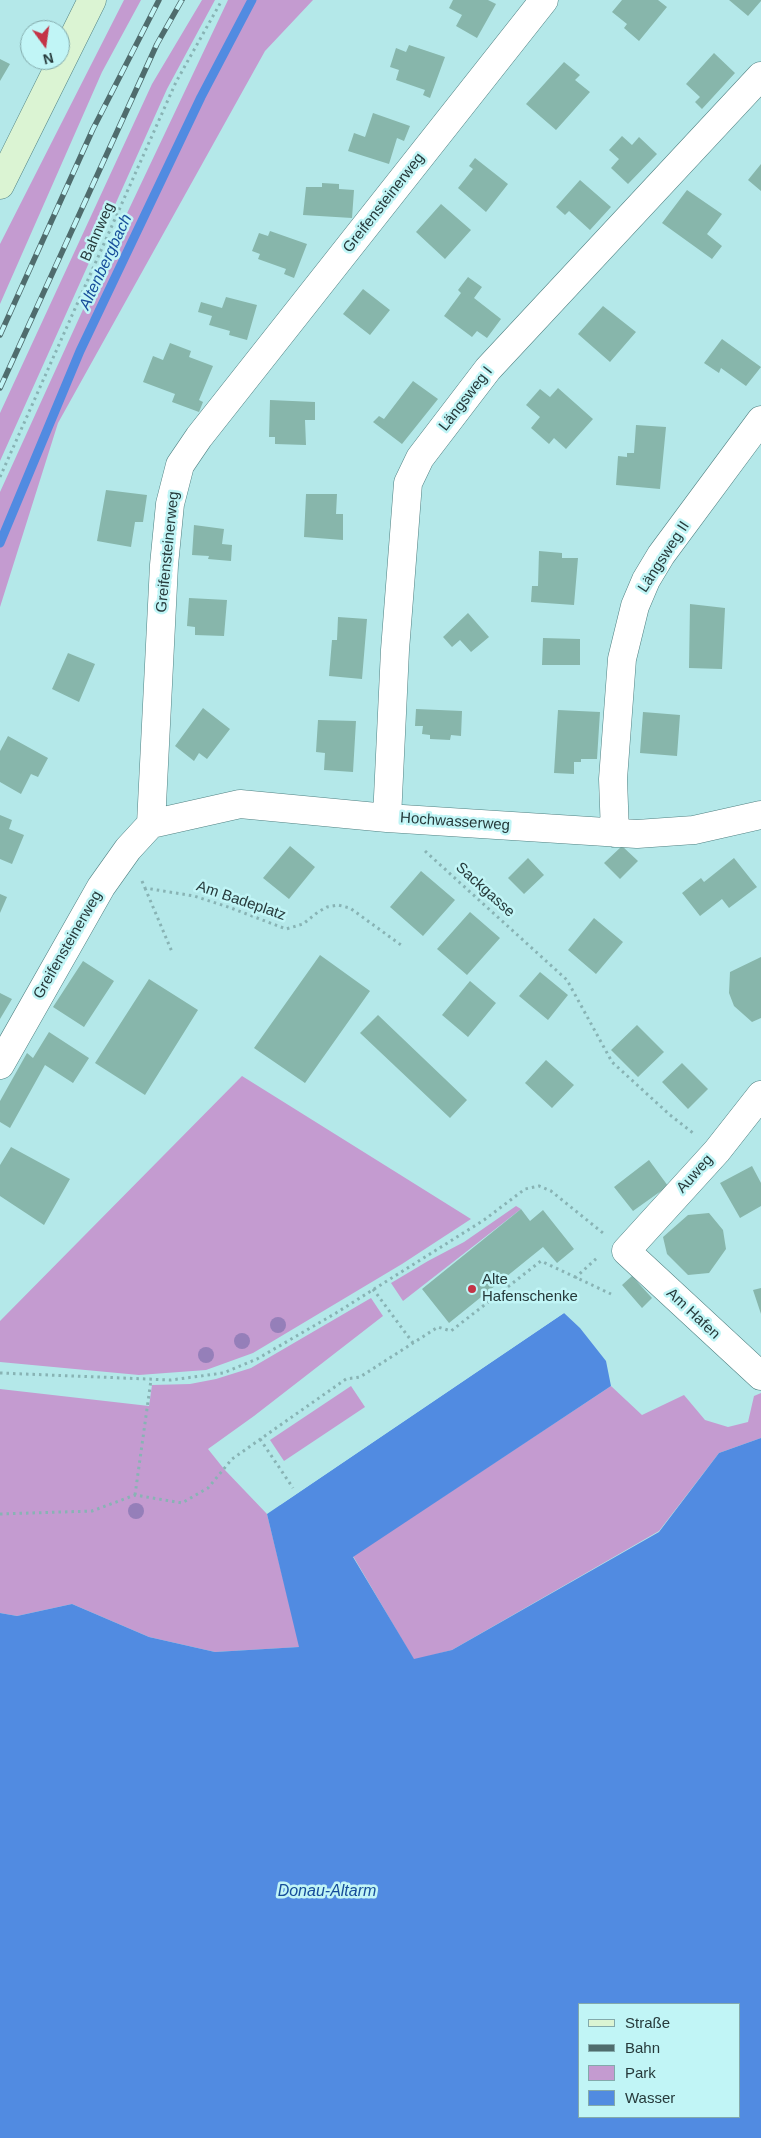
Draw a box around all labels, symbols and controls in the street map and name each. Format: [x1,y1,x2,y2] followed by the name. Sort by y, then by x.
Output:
[20,20,70,70] north arrow
[42,50,55,68] text: N
[339,149,429,257] street label: Greifensteinerweg
[77,200,119,264] street label: Bahnweg
[75,211,137,313] water label: Altenbergbach
[435,363,497,435] street label: Längsweg I
[153,491,183,613] street label: Greifensteinerweg
[634,518,694,596] street label: Längsweg II
[399,809,511,835] street label: Hochwasserweg
[452,859,518,921] street label: Sackgasse
[194,877,288,925] street label: Am Badeplatz
[30,888,106,1002] street label: Greifensteinerweg
[673,1151,717,1197] street label: Auweg
[482,1271,578,1306] place label: Alte Hafenschenke
[466,1283,478,1295] marker: Alte Hafenschenke
[662,1285,724,1343] street label: Am Hafen
[278,1882,376,1902] water label: Donau-Altarm
[578,2003,741,2118] legend
[625,2014,670,2031] text: Straße
[625,2039,660,2056] text: Bahn
[625,2064,656,2081] text: Park
[625,2089,675,2106] text: Wasser

